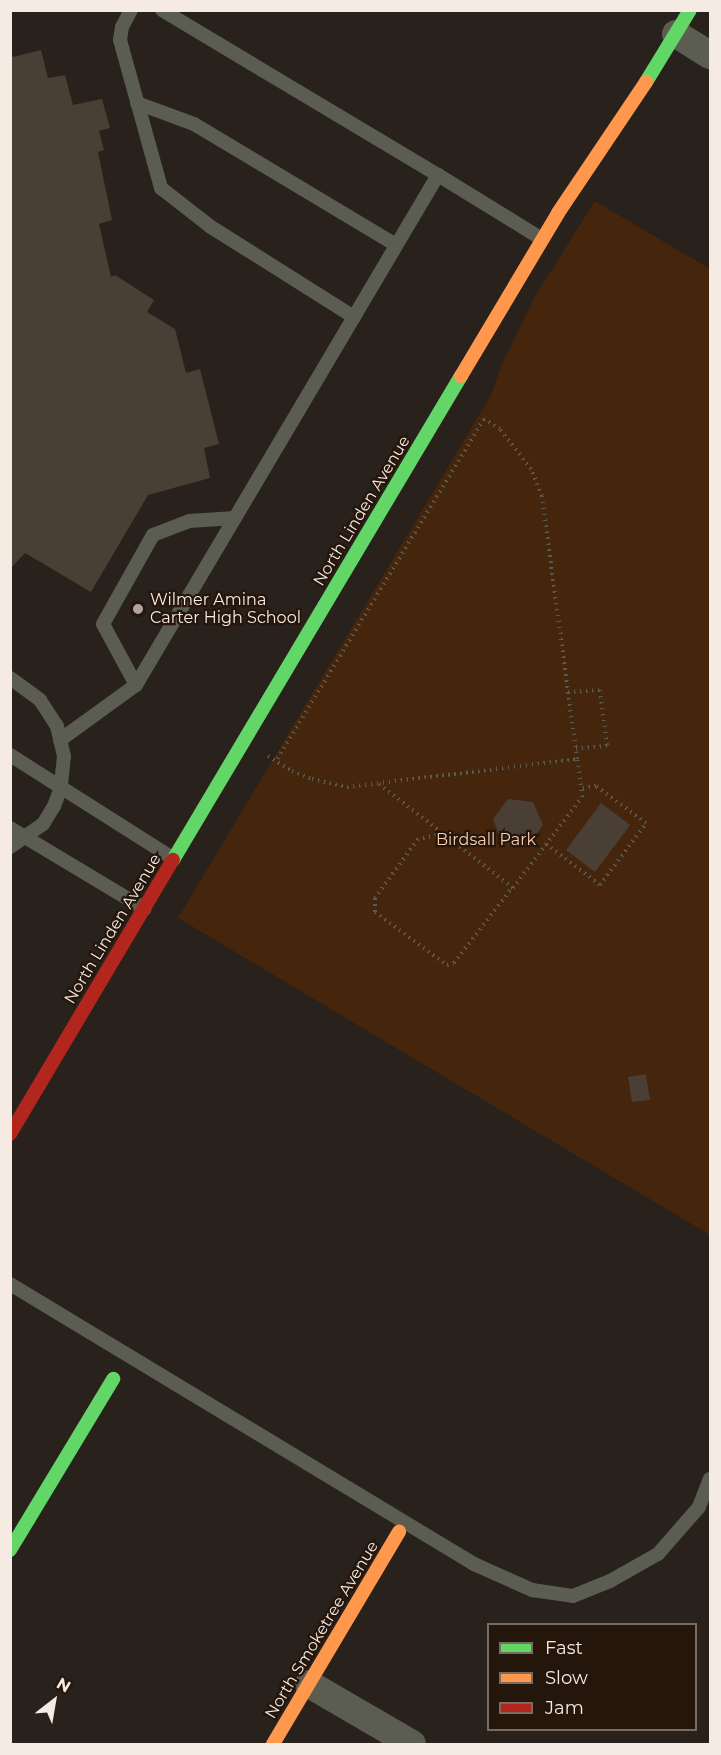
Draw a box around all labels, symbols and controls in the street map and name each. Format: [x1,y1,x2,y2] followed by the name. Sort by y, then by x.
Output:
[310,432,414,590] street label: North Linden Avenue
[150,590,301,628] place label: Wilmer Amina Carter High School
[131,602,145,616] marker: Wilmer Amina Carter High School
[436,830,536,850] park label: Birdsall Park
[61,850,165,1008] street label: North Linden Avenue
[261,1538,383,1722] street label: North Smoketree Avenue
[487,1623,697,1731] legend
[545,1637,583,1659] text: Fast
[545,1667,588,1689] text: Slow
[24,1671,84,1731] north arrow
[53,1674,74,1697] text: N
[545,1697,584,1719] text: Jam

